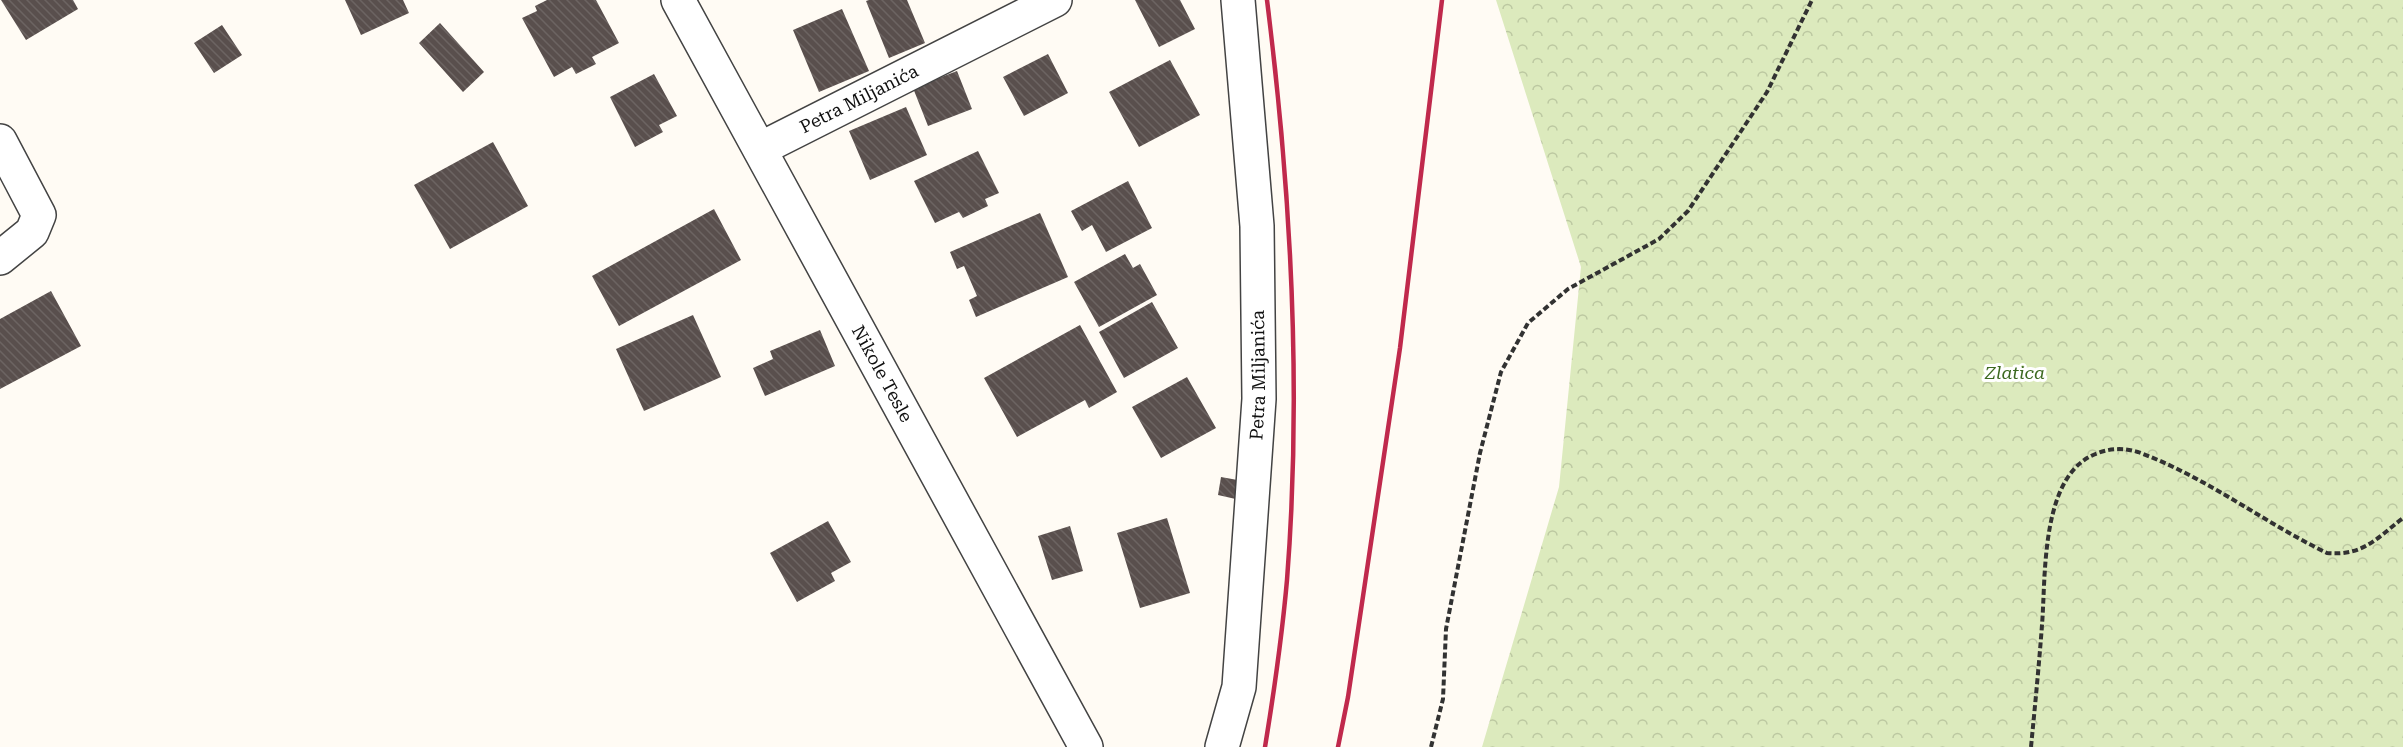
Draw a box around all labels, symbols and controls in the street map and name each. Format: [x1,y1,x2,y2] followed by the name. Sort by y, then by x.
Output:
[796,60,922,137] street label: Petra Miljanića
[1245,310,1269,441] street label: Petra Miljanića
[848,322,918,426] street label: Nikole Tesle
[1984,362,2045,383] park label: Zlatica

